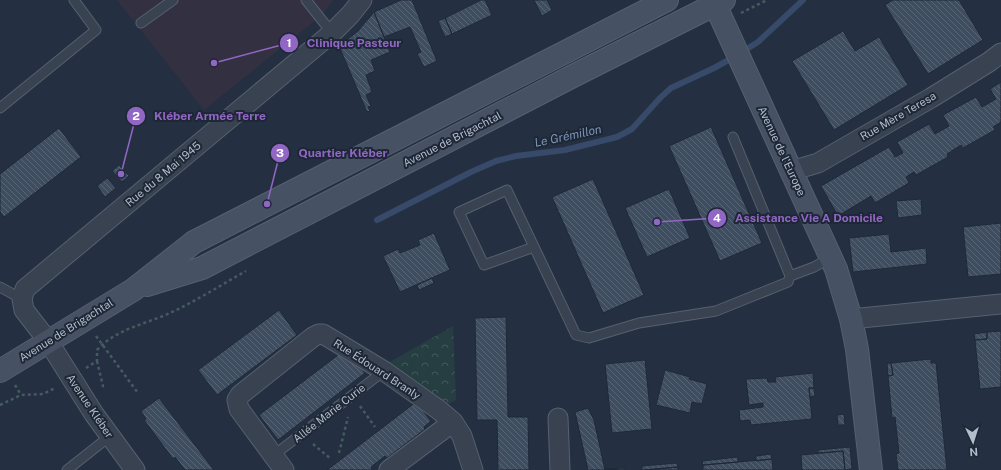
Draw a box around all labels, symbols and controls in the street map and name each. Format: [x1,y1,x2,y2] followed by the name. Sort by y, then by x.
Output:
[279,31,410,55] callout: Clinique Pasteur
[286,36,292,50] text: 1
[307,36,401,50] text: Clinique Pasteur
[858,89,938,143] street label: Rue Mère Teresa
[126,104,274,128] callout: Kléber Armée Terre
[756,104,808,198] street label: Avenue de l'Europe
[132,109,140,123] text: 2
[154,109,266,123] text: Kléber Armée Terre
[401,109,503,169] street label: Avenue de Brigachtal
[533,122,603,150] water label: Le Grémillon
[123,139,203,209] street label: Rue du 8 Mai 1945
[270,141,395,165] callout: Quartier Kléber
[276,146,284,160] text: 3
[298,146,388,160] text: Quartier Kléber
[707,206,891,230] callout: Assistance Vie A Domicile
[713,211,721,225] text: 4
[735,211,883,225] text: Assistance Vie A Domicile
[17,296,115,364] street label: Avenue de Brigachtal
[331,336,423,402] street label: Rue Édouard Branly
[64,372,116,440] street label: Avenue Kléber
[291,381,367,445] street label: Allée Marie Curie
[953,422,993,462] north arrow
[969,446,978,458] text: N

